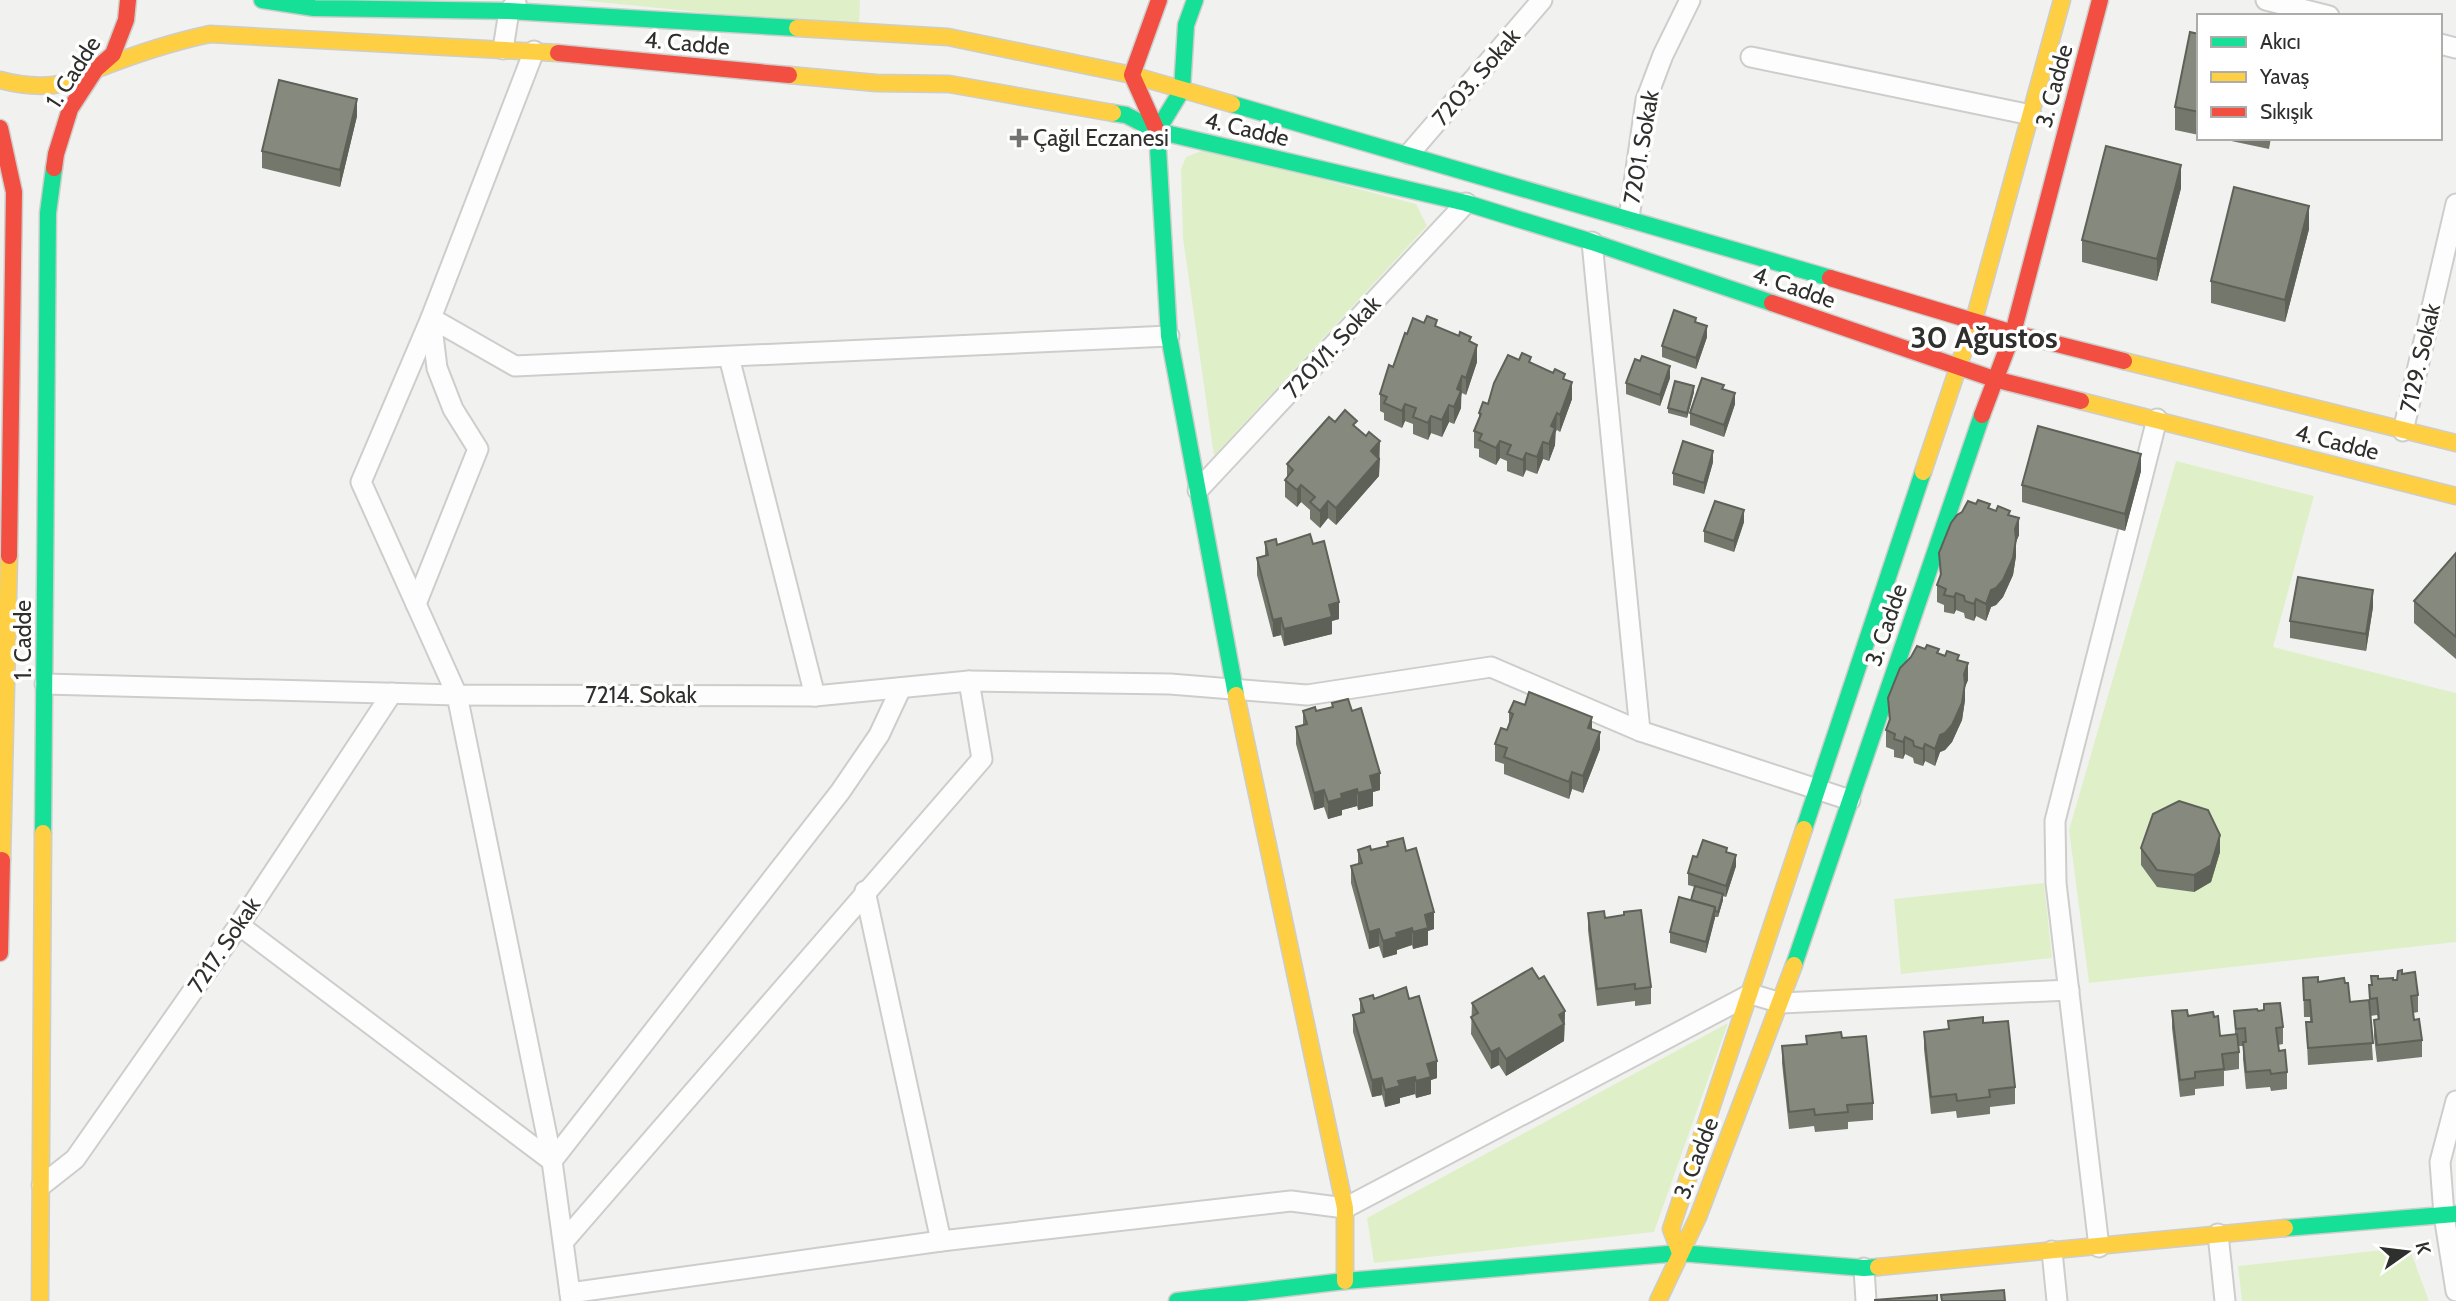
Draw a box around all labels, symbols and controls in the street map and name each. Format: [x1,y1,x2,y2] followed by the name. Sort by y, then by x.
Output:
[2197,14,2442,140] legend
[1426,22,1526,131] street label: 7203. Sokak
[643,25,731,61] street label: 4. Cadde
[2260,29,2301,54] text: Akıcı
[39,31,107,113] street label: 1. Cadde
[2029,41,2079,131] street label: 3. Cadde
[2259,64,2309,89] text: Yavaş
[1617,87,1665,206] street label: 7201. Sokak
[2260,99,2314,124] text: Sıkışık
[1202,106,1292,152] street label: 4. Cadde
[1033,124,1169,152] place label: Çağıl Eczanesi
[1011,130,1027,146] marker: Çağıl Eczanesi
[1749,260,1839,314] street label: 4. Cadde
[1278,290,1387,404] street label: 7201/1. Sokak
[2394,300,2446,415] street label: 7129. Sokak
[1910,319,2058,356] district label: 30 Ağustos
[2292,418,2382,466] street label: 4. Cadde
[1859,580,1913,670] street label: 3. Cadde
[9,600,37,680] street label: 1. Cadde
[585,681,698,709] street label: 7214. Sokak
[182,891,267,998] street label: 7217. Sokak
[1668,1113,1724,1203] street label: 3. Cadde
[2372,1217,2442,1287] north arrow
[2410,1239,2436,1257] text: K

